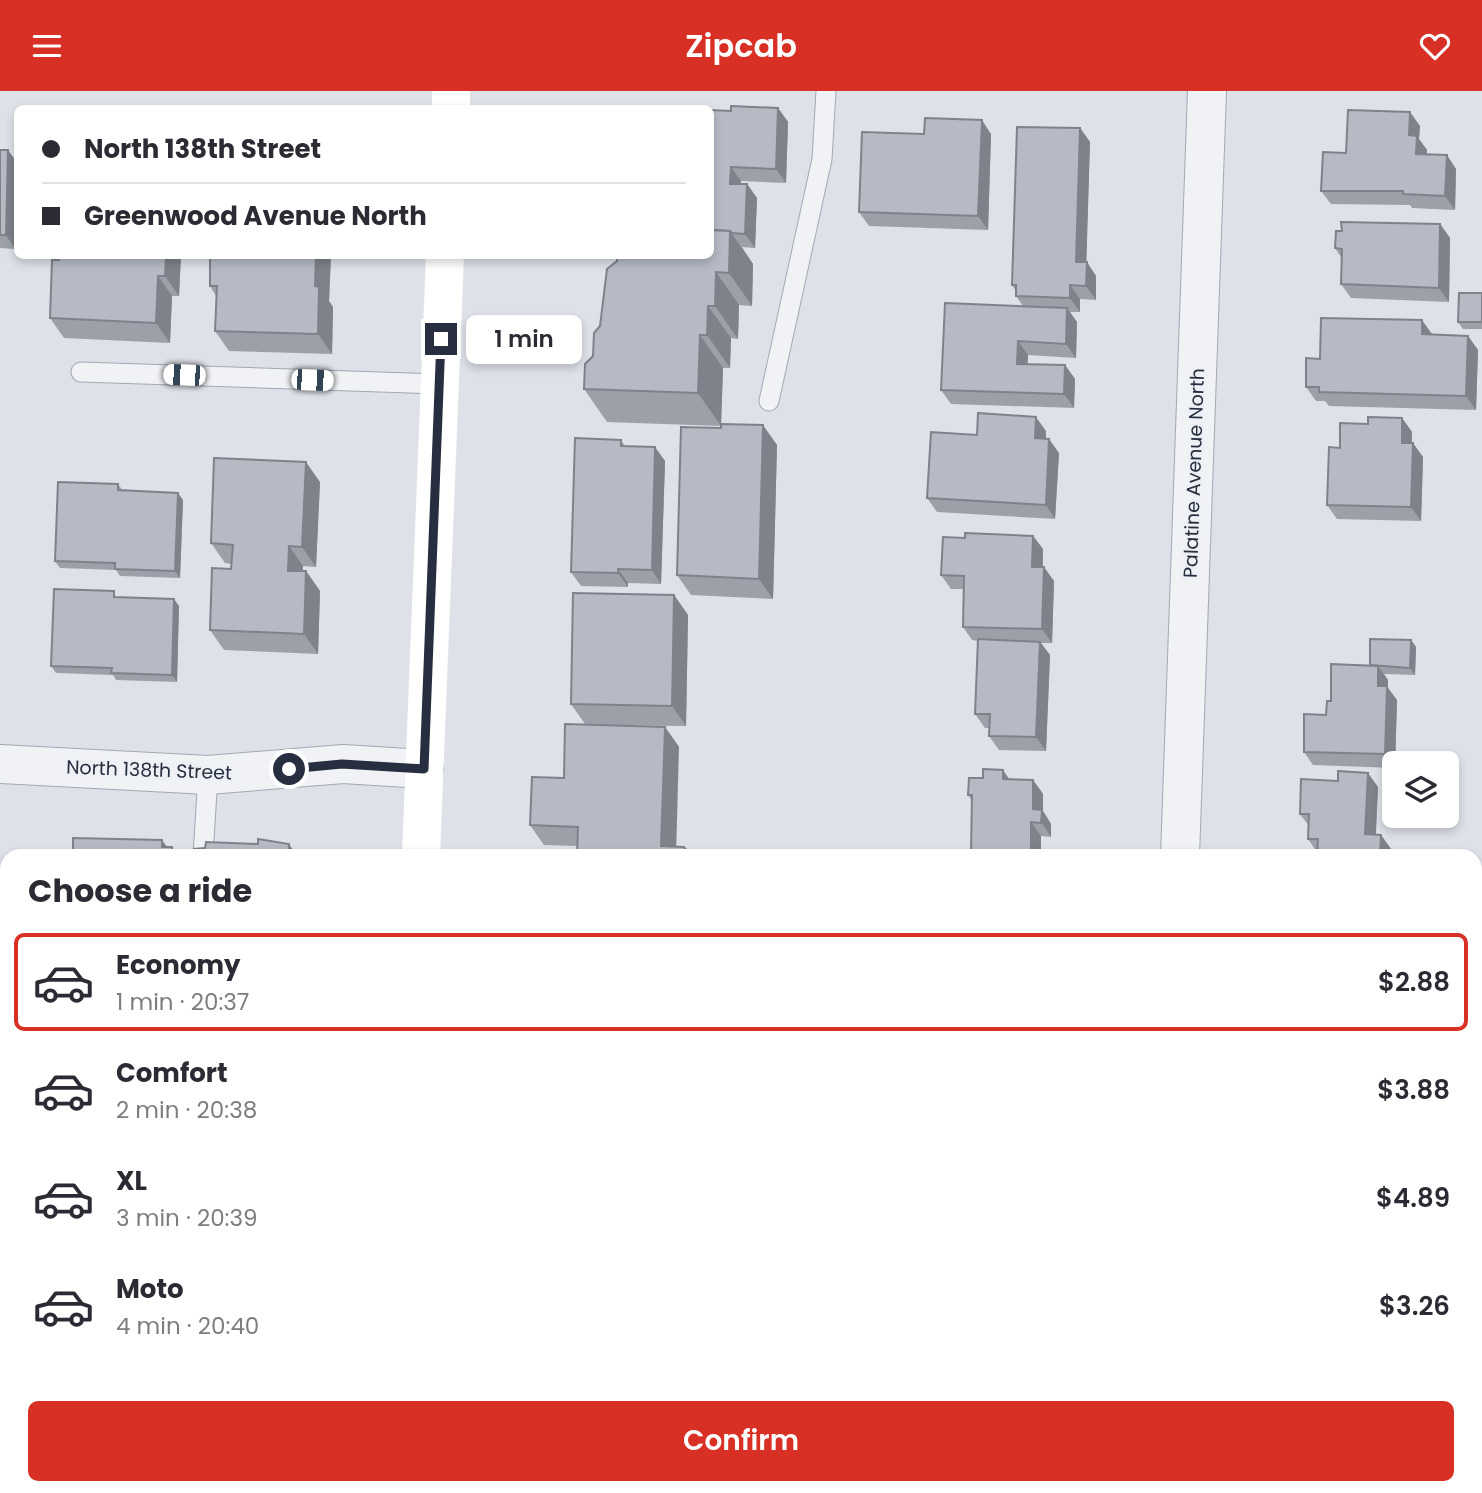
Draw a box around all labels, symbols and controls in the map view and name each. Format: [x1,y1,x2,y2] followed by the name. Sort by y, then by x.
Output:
[685,23,797,68] text: Zipcab
[28,27,66,65] icon: menu
[1416,27,1454,65] icon: heart
[84,131,321,167] text: North 138th Street
[84,198,427,234] text: Greenwood Avenue North
[466,315,581,363] callout: 1 min
[425,323,457,355] route end
[494,323,554,355] text: 1 min
[163,364,206,386] car
[1177,368,1211,578] street label: Palatine Avenue North
[291,369,334,391] car
[1382,751,1459,828] map controls
[1382,751,1459,828] button: layers
[273,753,305,785] route start
[66,754,232,786] street label: North 138th Street
[28,868,252,913] text: Choose a ride
[116,947,240,983] text: Economy
[32,951,95,1014] icon: car
[1378,964,1450,1000] text: $2.88
[116,986,249,1018] text: 1 min · 20:37
[116,1055,228,1091] text: Comfort
[32,1059,95,1122] icon: car
[1377,1072,1450,1108] text: $3.88
[116,1094,257,1126] text: 2 min · 20:38
[116,1163,147,1199] text: XL
[32,1167,95,1230] icon: car
[1376,1180,1450,1216] text: $4.89
[116,1202,258,1234] text: 3 min · 20:39
[116,1271,184,1307] text: Moto
[32,1275,95,1338] icon: car
[1379,1288,1450,1324] text: $3.26
[116,1310,259,1342] text: 4 min · 20:40
[28,1401,1454,1481] button: Confirm

